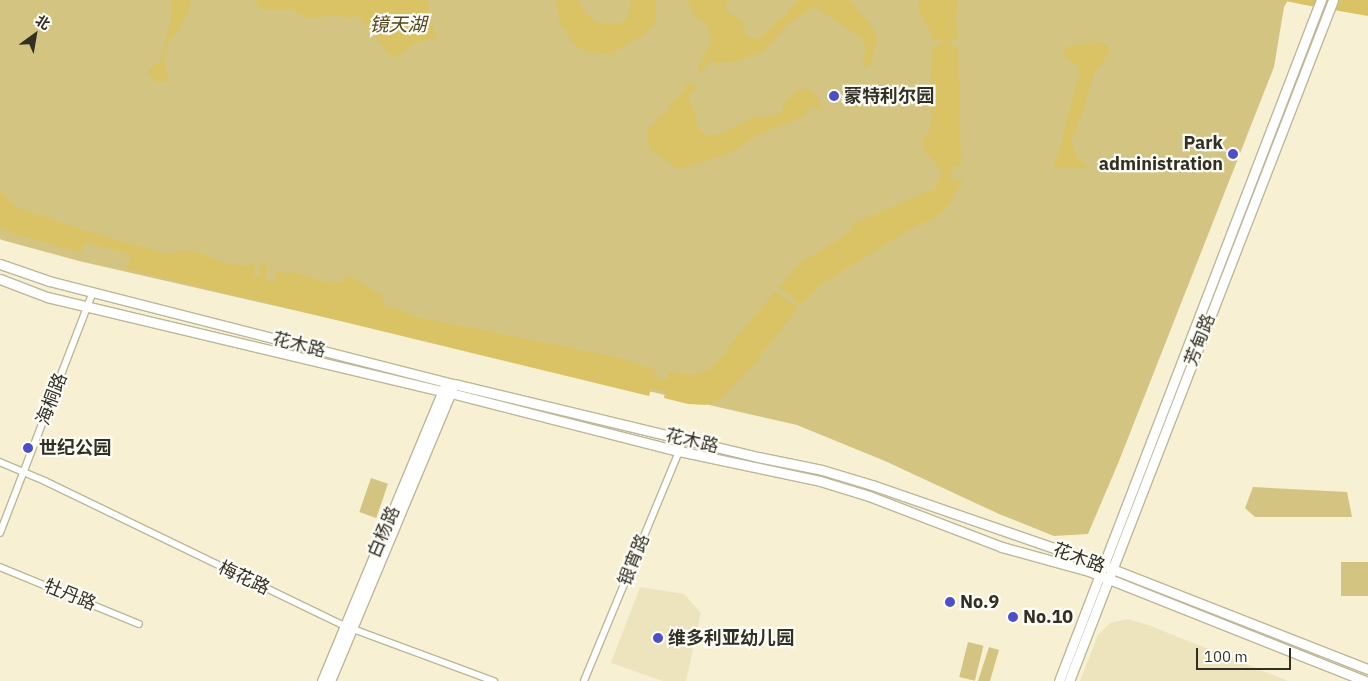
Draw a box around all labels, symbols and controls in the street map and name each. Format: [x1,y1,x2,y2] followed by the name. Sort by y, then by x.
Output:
[10,10,60,60] north arrow
[32,11,54,34] text: 北
[370,14,426,36] water label: 镜天湖
[844,85,934,107] place label: 蒙特利尔园
[828,90,840,102] marker: 蒙特利尔园
[1099,133,1223,176] place label: Park administration
[1227,148,1239,160] marker: Park administration
[1180,311,1220,369] street label: 芳甸路
[270,328,328,362] street label: 花木路
[32,370,72,428] street label: 海桐路
[663,424,721,458] street label: 花木路
[39,437,111,459] place label: 世纪公园
[21,441,35,455] marker: 世纪公园
[364,503,404,561] street label: 白杨路
[614,531,654,589] street label: 银宵路
[1050,539,1108,577] street label: 花木路
[215,557,273,599] street label: 梅花路
[41,575,99,615] street label: 牡丹路
[960,591,999,613] place label: No.9
[944,596,956,608] marker: No.9
[1023,606,1073,628] place label: No.10
[1007,611,1019,623] marker: No.10
[668,627,794,649] place label: 维多利亚幼儿园
[652,632,664,644] marker: 维多利亚幼儿园
[1198,638,1293,670] scale bar
[1204,647,1248,666] text: 100 m

